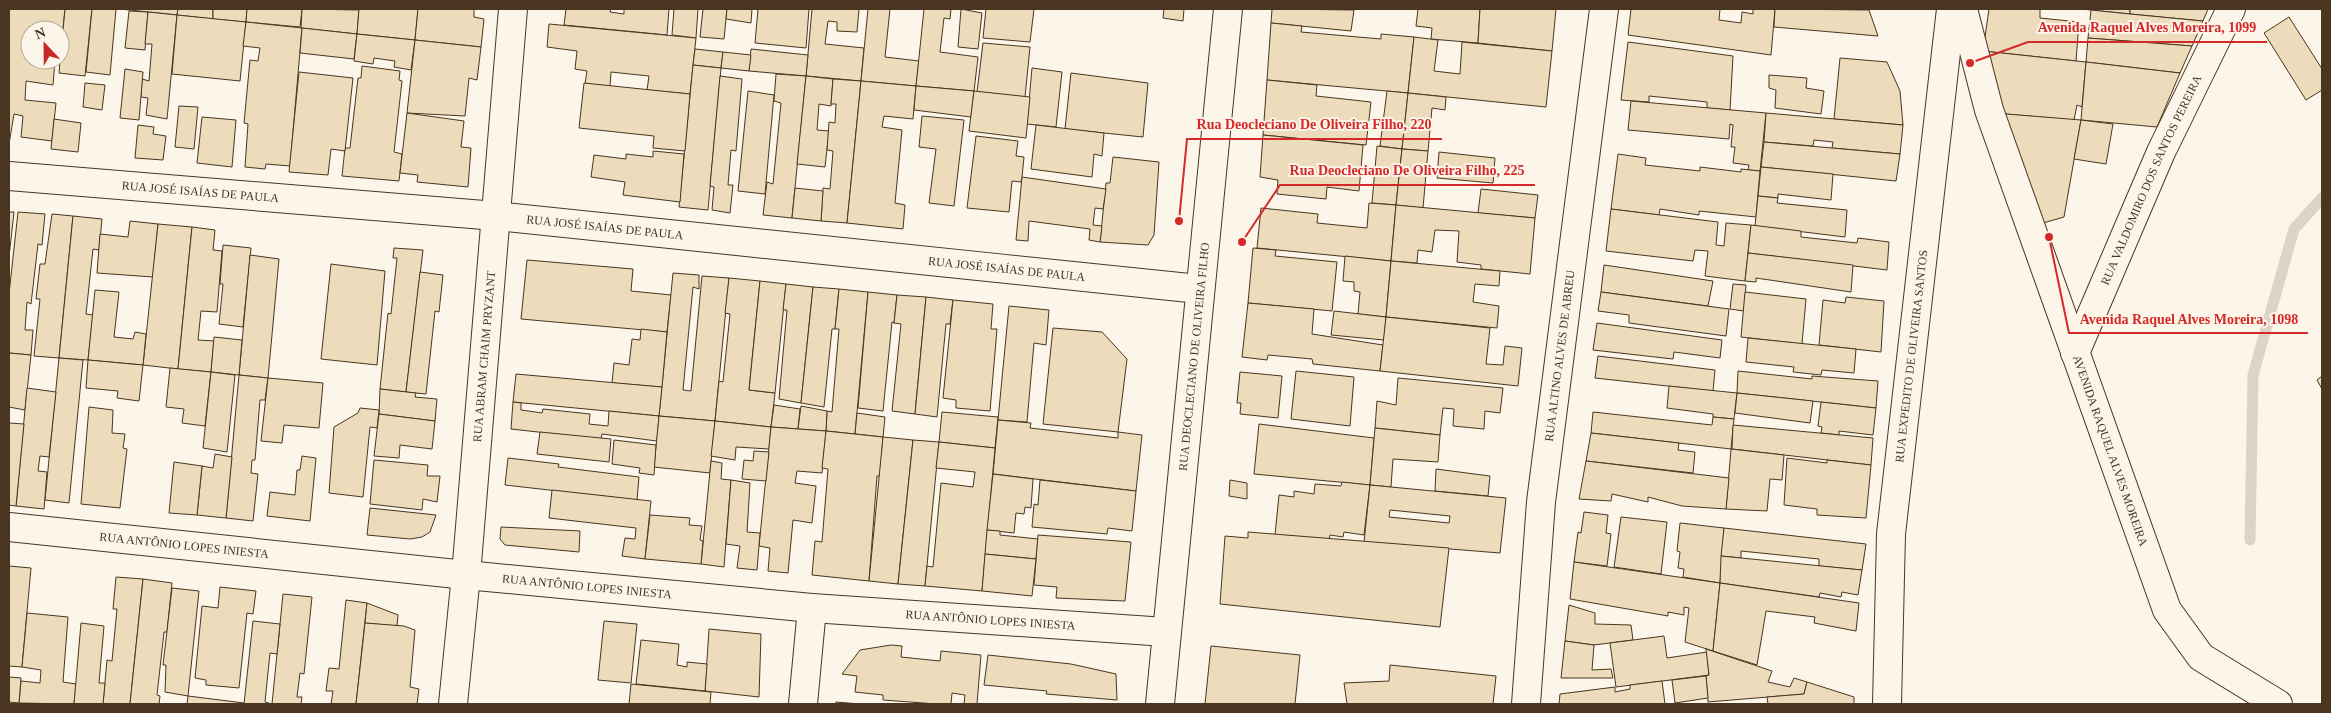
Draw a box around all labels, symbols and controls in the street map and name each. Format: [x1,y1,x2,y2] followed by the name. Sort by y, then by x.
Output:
[2028,13,2267,42] callout: Avenida Raquel Alves Moreira, 1099
[20,20,70,70] north arrow
[2038,20,2256,35] text: Avenida Raquel Alves Moreira, 1099
[33,25,48,42] text: N
[2098,72,2205,287] street label: RUA VALDOMIRO DOS SANTOS PEREIRA
[1187,110,1442,139] callout: Rua Deocleciano De Oliveira Filho, 220
[1197,117,1431,132] text: Rua Deocleciano De Oliveira Filho, 220
[1280,156,1535,185] callout: Rua Deocleciano De Oliveira Filho, 225
[1290,163,1524,178] text: Rua Deocleciano De Oliveira Filho, 225
[121,178,280,205] street label: RUA JOSÉ ISAÍAS DE PAULA
[526,212,684,242] street label: RUA JOSÉ ISAÍAS DE PAULA
[1176,241,1212,472] street label: RUA DEOCLECIANO DE OLIVEIRA FILHO
[1892,249,1930,463] street label: RUA EXPEDITO DE OLIVEIRA SANTOS
[927,254,1086,284] street label: RUA JOSÉ ISAÍAS DE PAULA
[1542,269,1578,442] street label: RUA ALTINO ALVES DE ABREU
[470,270,498,443] street label: RUA ABRAM CHAIM PRYZANT
[2069,304,2308,333] callout: Avenida Raquel Alves Moreira, 1098
[2080,312,2298,327] text: Avenida Raquel Alves Moreira, 1098
[2070,353,2151,549] street label: AVENIDA RAQUEL ALVES MOREIRA
[99,530,270,561] street label: RUA ANTÔNIO LOPES INIESTA
[502,571,673,602] street label: RUA ANTÔNIO LOPES INIESTA
[905,607,1076,633] street label: RUA ANTÔNIO LOPES INIESTA

